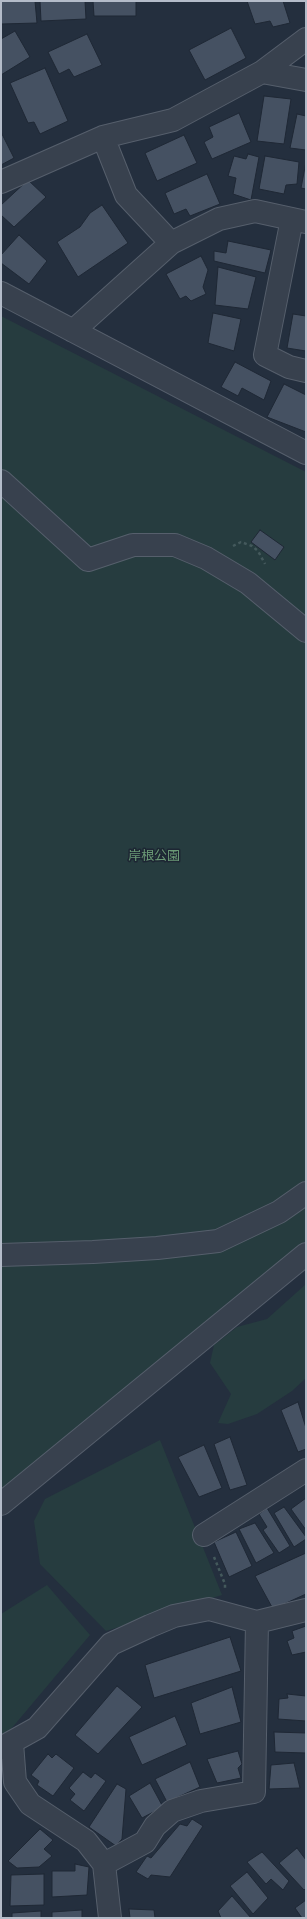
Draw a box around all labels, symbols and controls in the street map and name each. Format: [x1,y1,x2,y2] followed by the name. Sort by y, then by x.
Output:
[128,848,180,864] park label: 岸根公園

